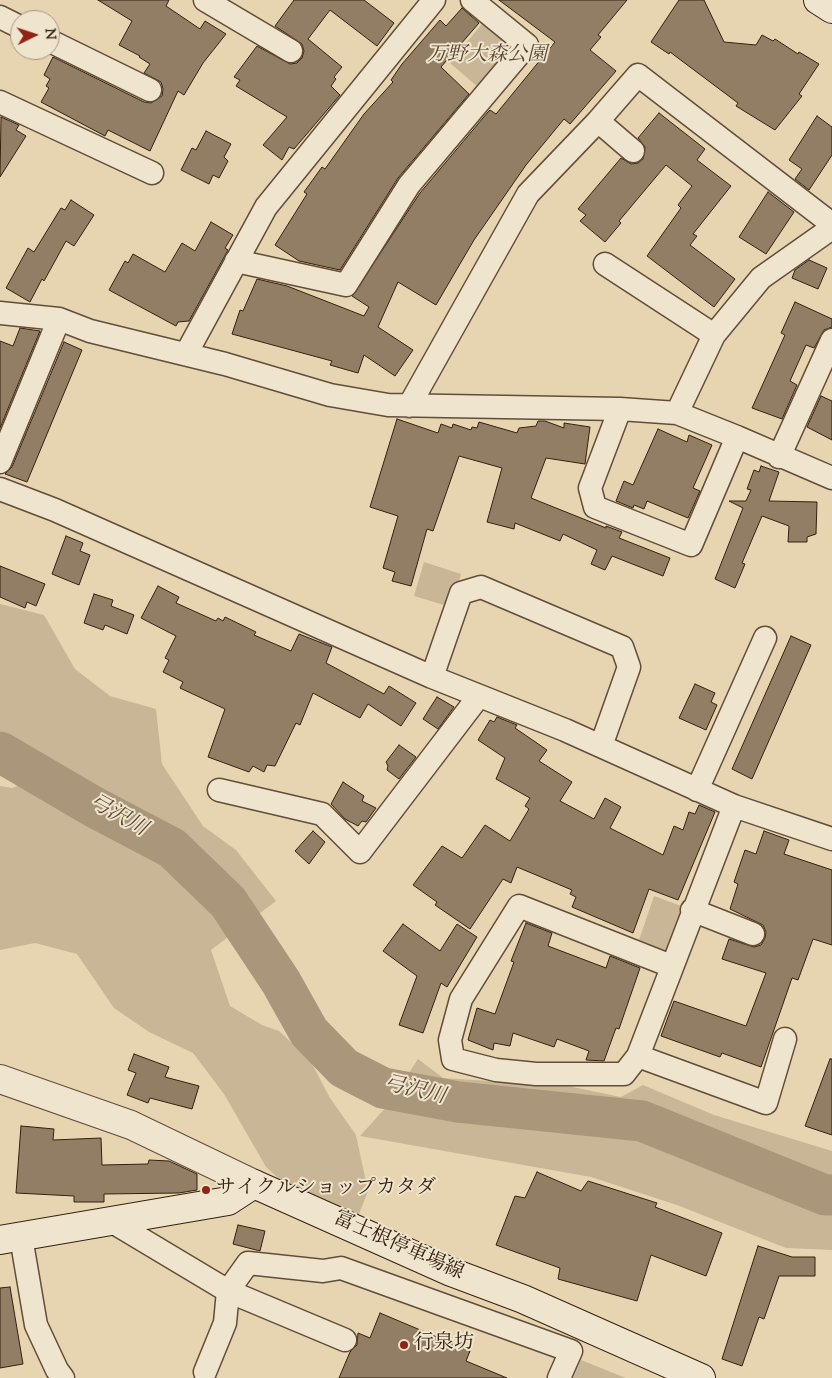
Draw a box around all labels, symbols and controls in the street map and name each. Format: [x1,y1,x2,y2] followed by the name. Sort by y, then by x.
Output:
[10,10,60,60] north arrow
[39,28,59,40] text: N
[427,45,547,69] park label: 万野大森公園
[83,791,151,843] water label: 弓沢川
[380,1073,448,1111] water label: 弓沢川
[216,1178,436,1202] place label: サイクルショップカタダ
[200,1184,212,1196] marker: サイクルショップカタダ
[329,1208,467,1286] street label: 富士根停車場線
[414,1333,474,1357] place label: 行泉坊
[398,1339,410,1351] marker: 行泉坊

